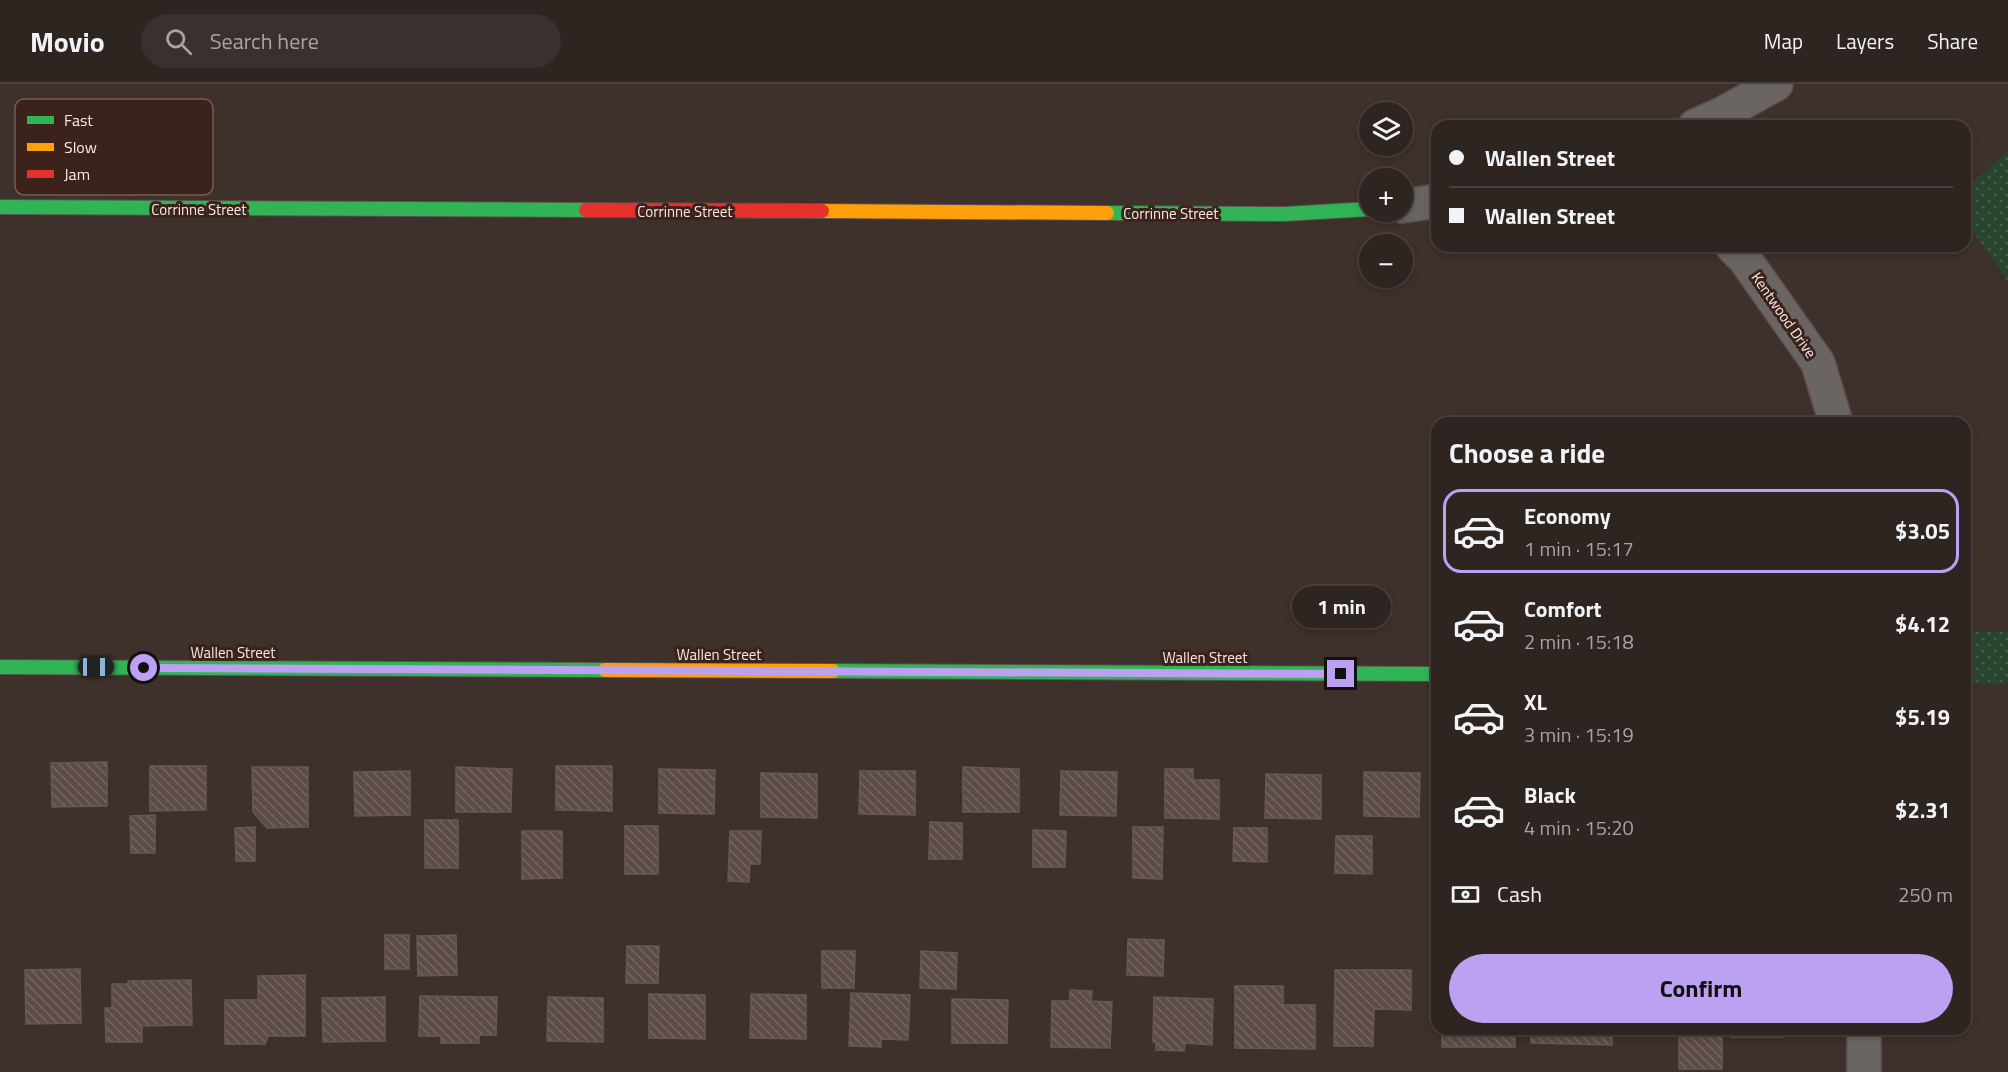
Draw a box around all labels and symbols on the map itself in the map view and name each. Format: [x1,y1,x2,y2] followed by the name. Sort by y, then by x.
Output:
[15,99,213,195] legend
[64,108,93,132] text: Fast
[64,135,97,159] text: Slow
[64,162,90,186] text: Jam
[151,198,247,221] street label: Corrinne Street
[637,200,733,223] street label: Corrinne Street
[1123,202,1219,225] street label: Corrinne Street
[1746,267,1822,363] street label: Kentwood Drive
[1292,587,1390,629] callout: 1 min
[190,641,276,664] street label: Wallen Street
[676,643,762,666] street label: Wallen Street
[1162,646,1248,669] street label: Wallen Street
[130,654,157,681] route start
[78,658,114,676] car
[1327,660,1354,687] route end

